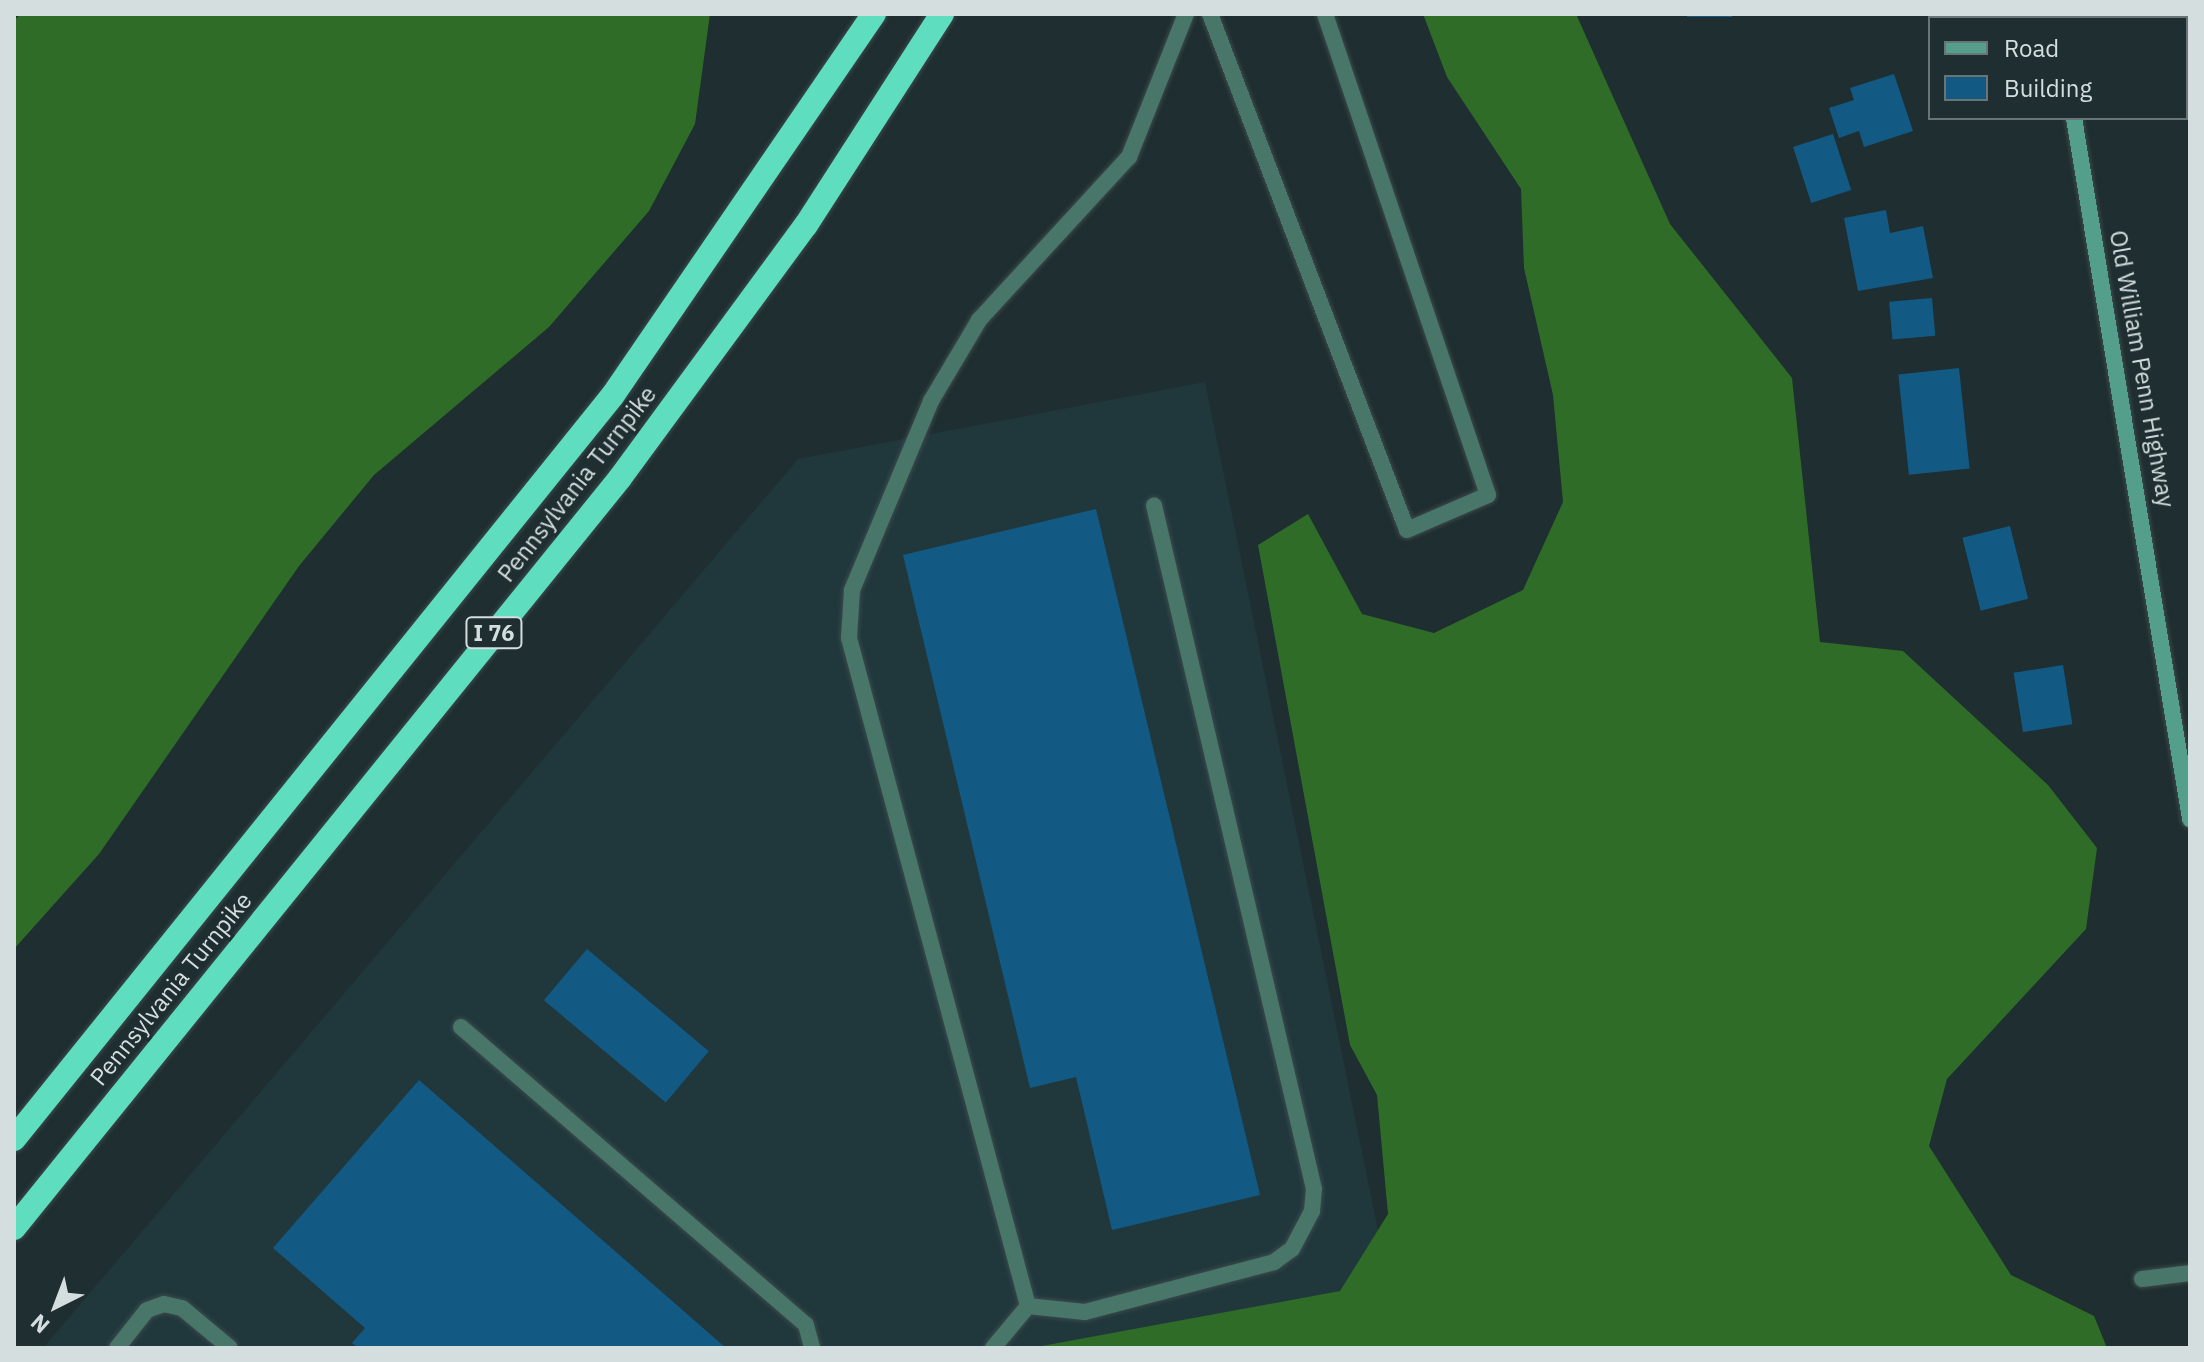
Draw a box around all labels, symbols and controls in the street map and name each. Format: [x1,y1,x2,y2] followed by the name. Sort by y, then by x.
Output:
[1928,16,2188,120] legend
[2004,32,2059,64] text: Road
[2004,72,2092,104] text: Building
[2103,228,2181,510] street label: Old William Penn Highway
[492,380,662,588] street label: Pennsylvania Turnpike
[464,615,524,651] road number: I 76
[84,886,258,1092] street label: Pennsylvania Turnpike
[16,1266,96,1346] north arrow
[24,1308,55,1340] text: N

